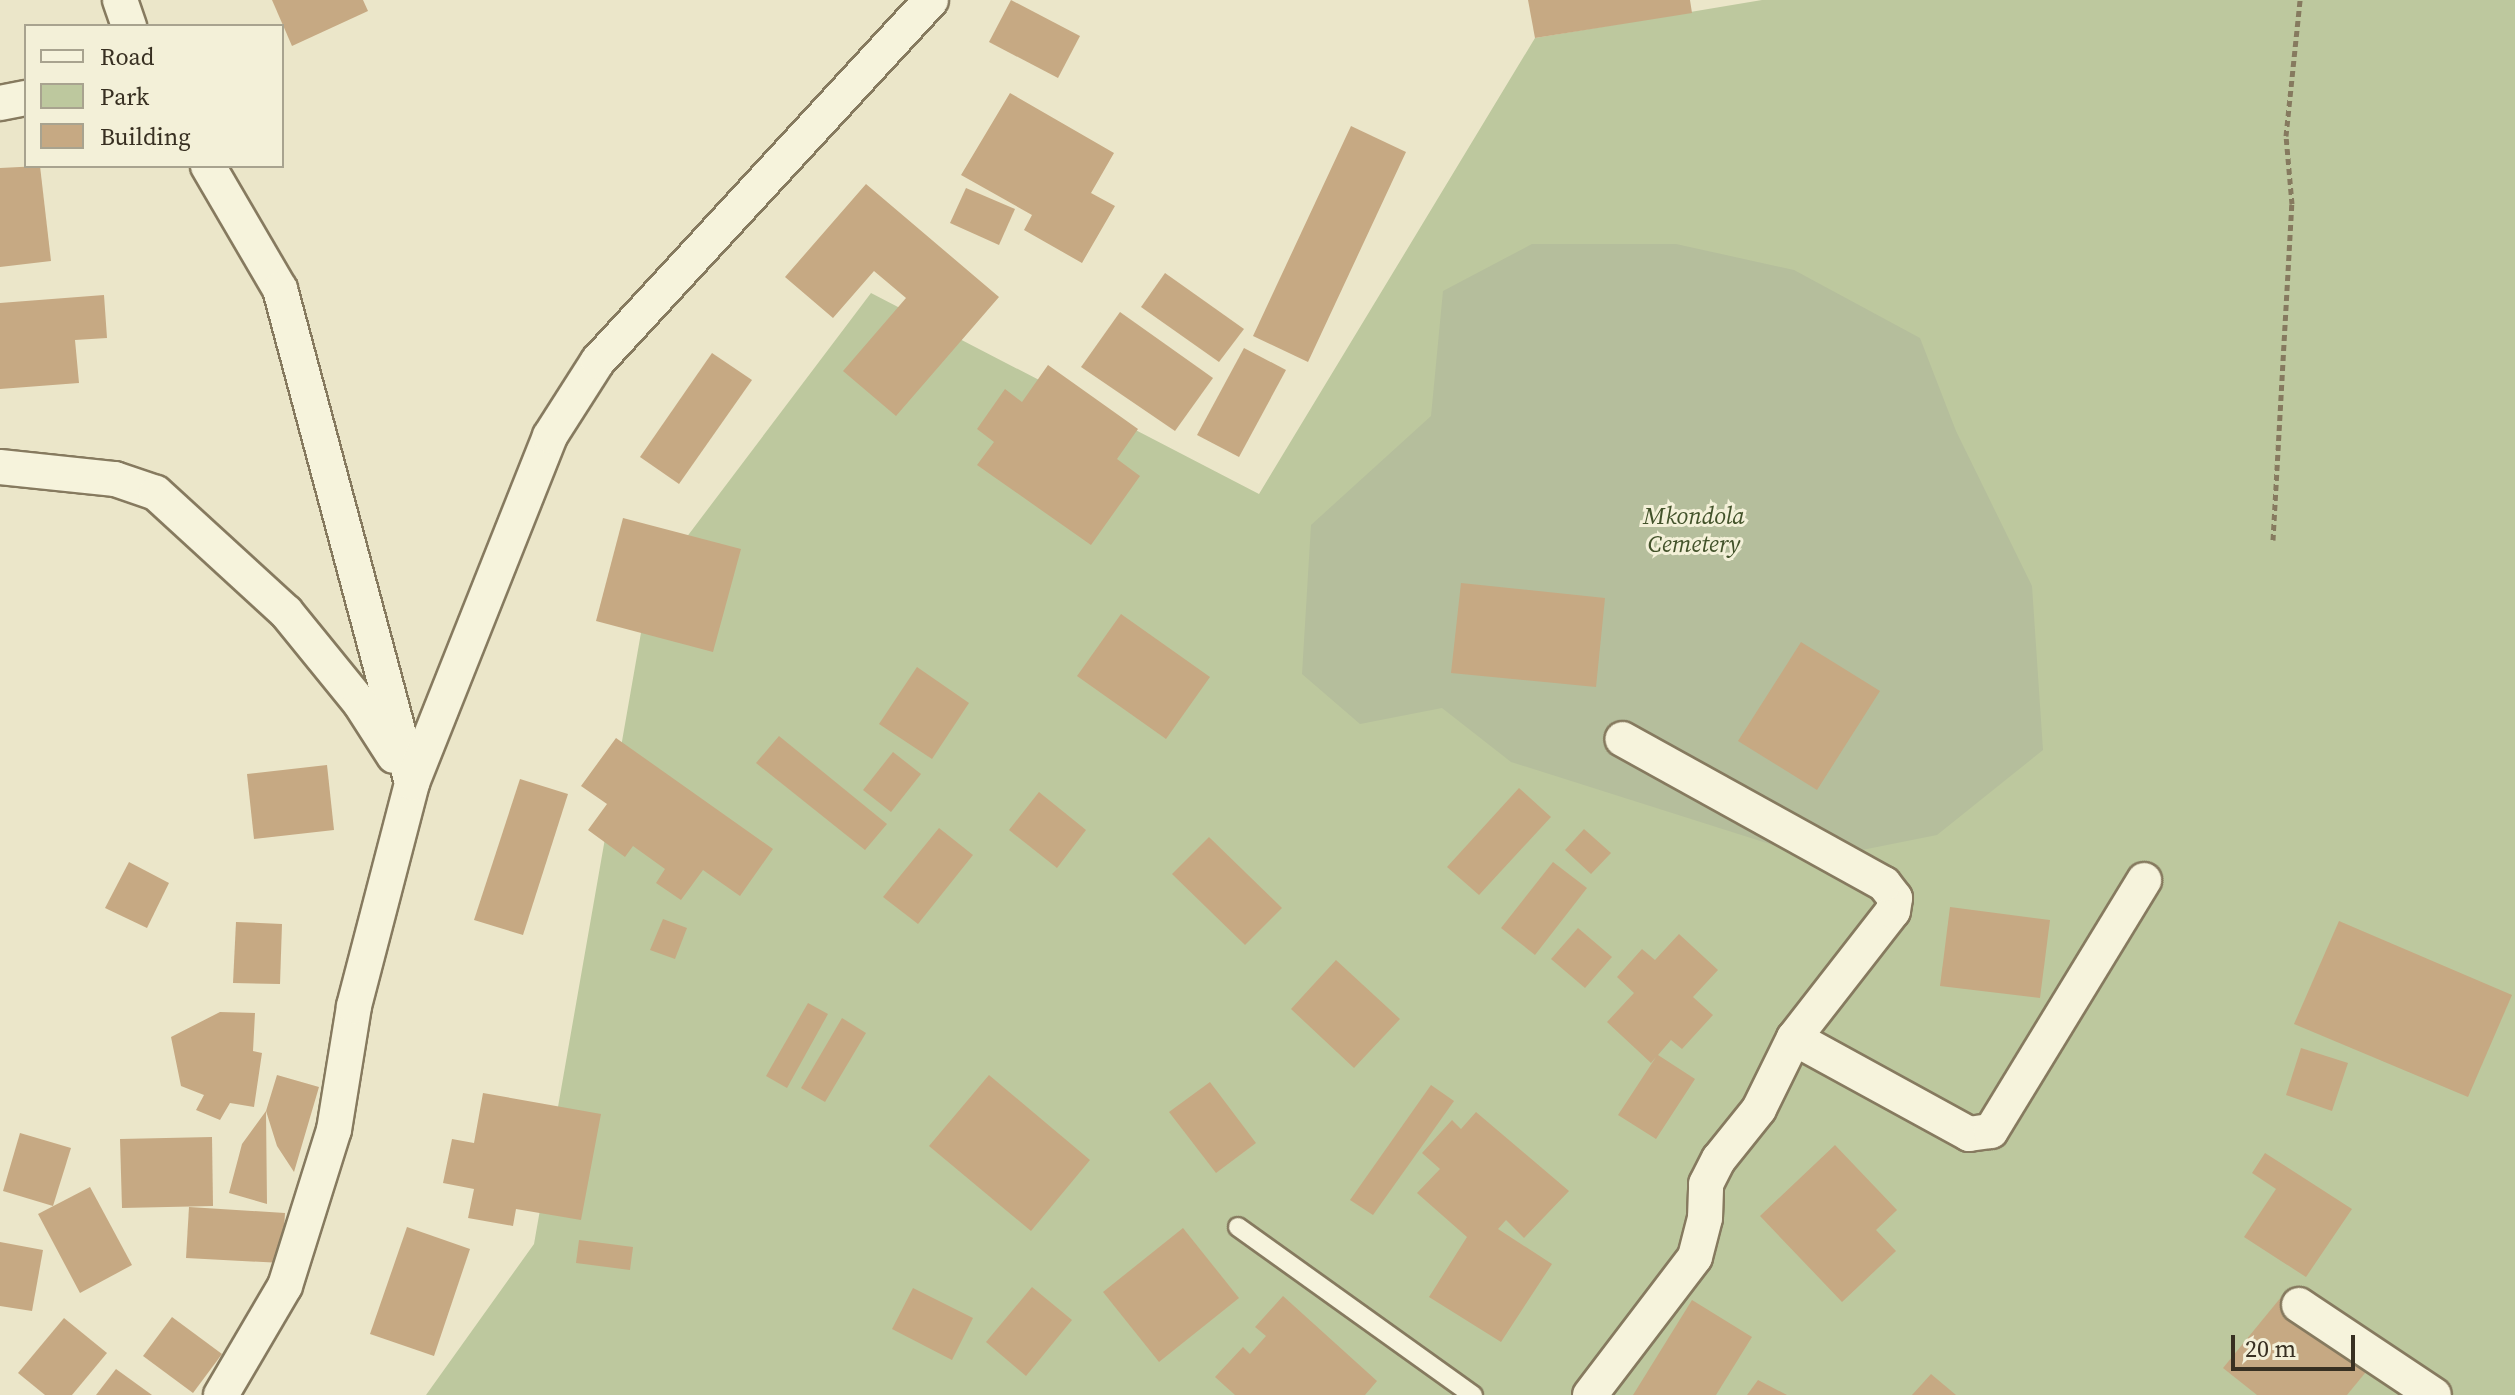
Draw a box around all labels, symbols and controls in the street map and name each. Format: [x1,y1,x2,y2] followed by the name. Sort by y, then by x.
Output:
[24,24,284,168] legend
[100,40,154,73] text: Road
[100,80,149,113] text: Park
[100,120,191,153] text: Building
[1643,502,1745,558] park label: Mkondola Cemetery
[2235,1319,2359,1369] scale bar
[2245,1332,2296,1365] text: 20 m

